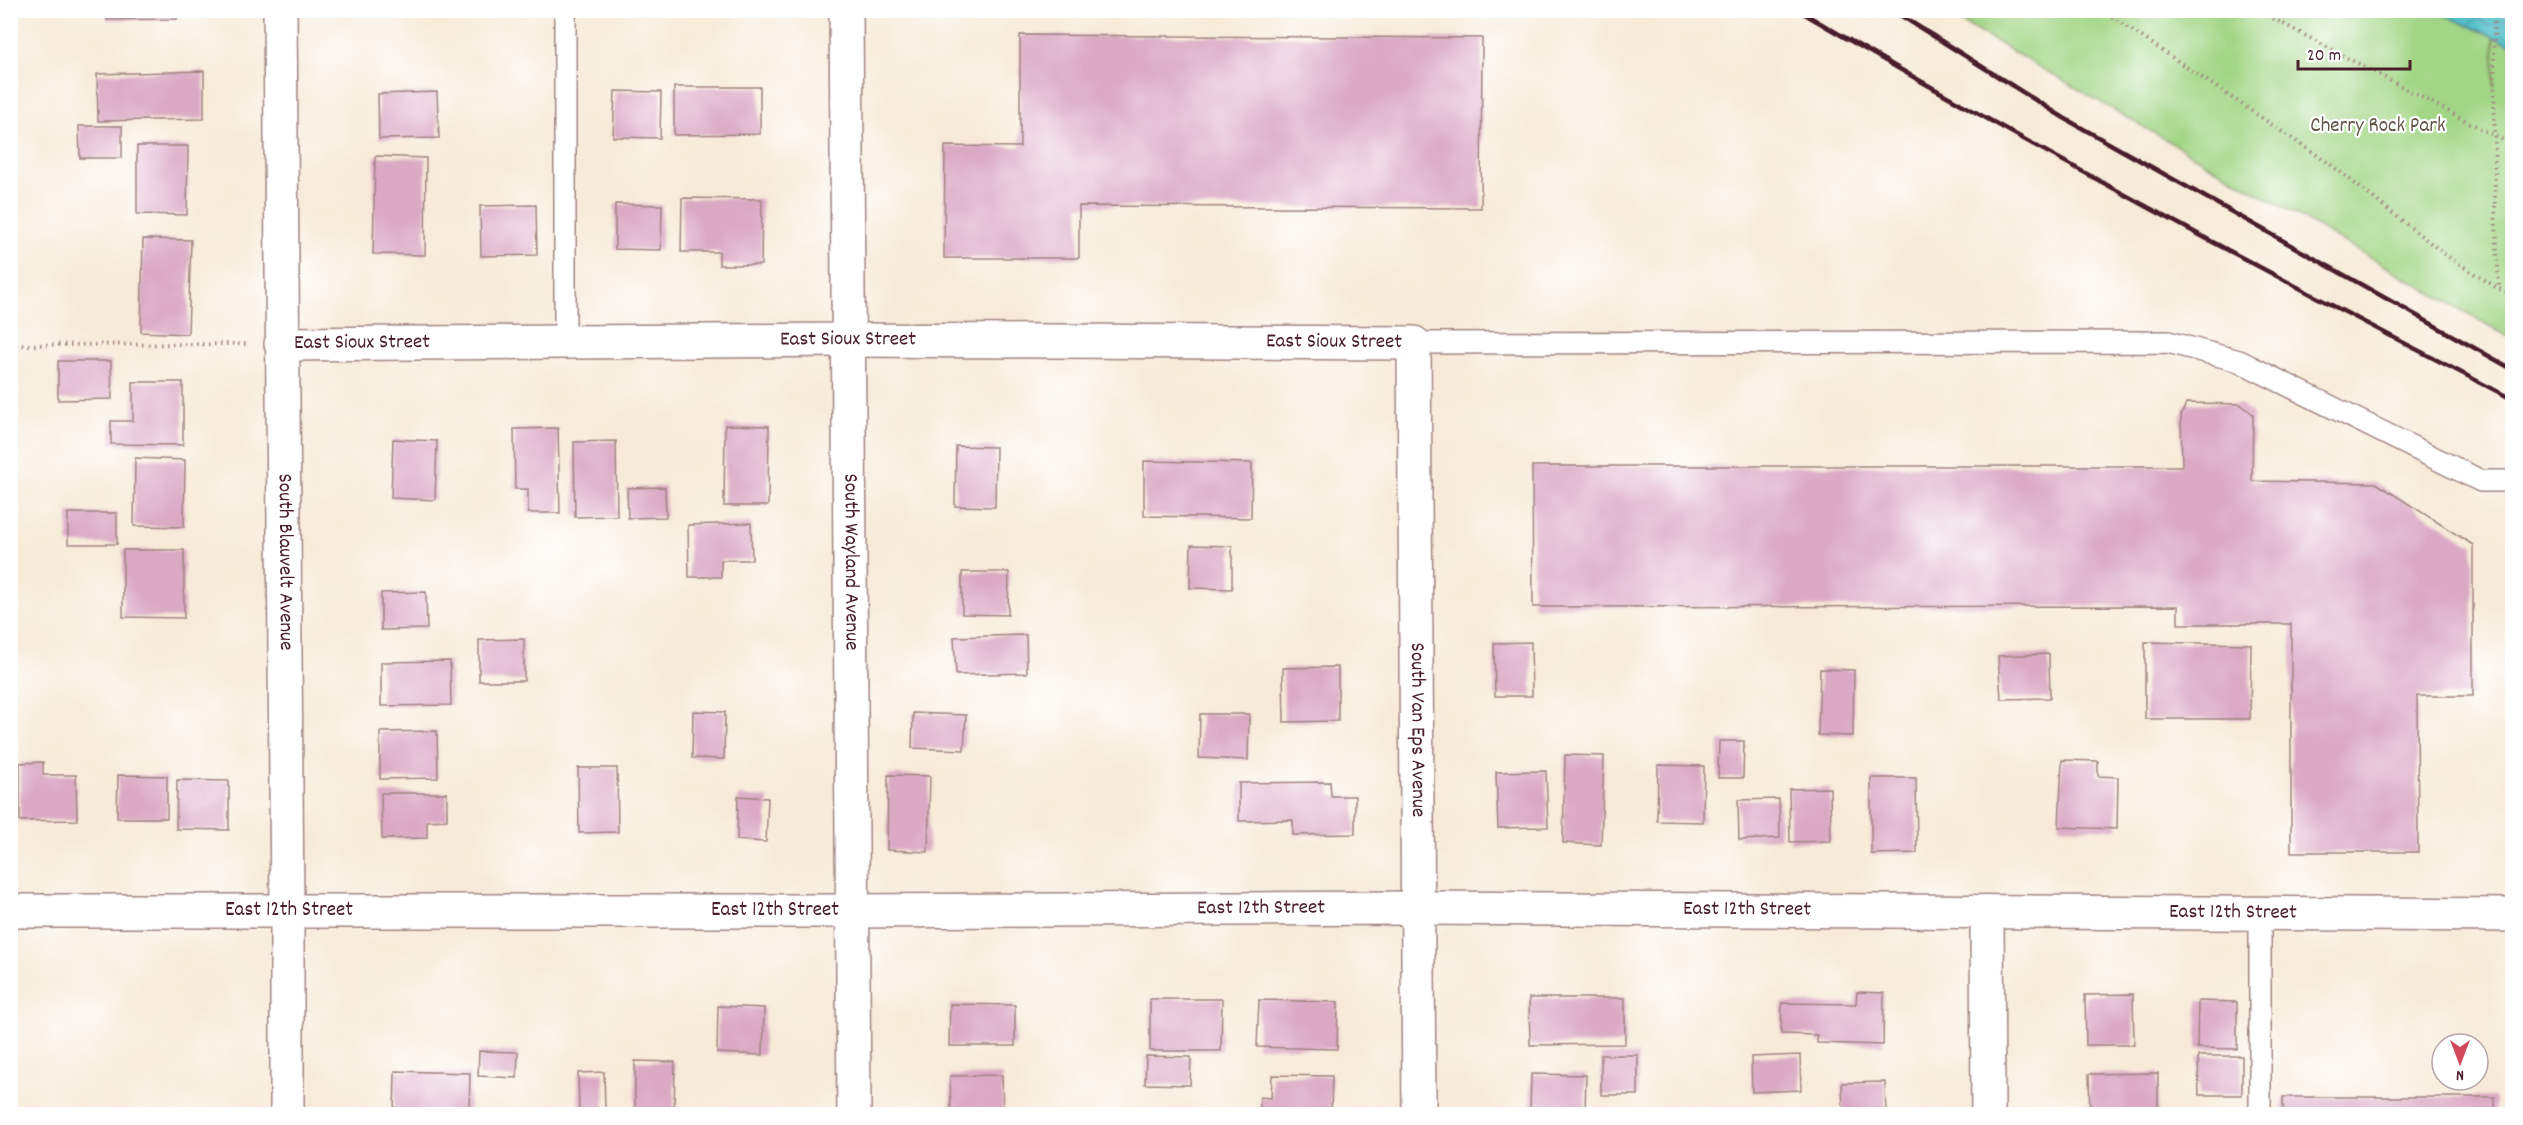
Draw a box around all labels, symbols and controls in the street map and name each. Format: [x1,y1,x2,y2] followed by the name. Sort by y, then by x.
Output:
[2298,33,2410,71] scale bar
[2307,44,2341,69] text: 20 m
[2310,112,2446,142] park label: Cherry Rock Park
[780,325,916,355] street label: East Sioux Street
[1266,327,1402,358] street label: East Sioux Street
[294,328,430,359] street label: East Sioux Street
[269,473,300,651] street label: South Blauvelt Avenue
[834,473,866,651] street label: South Wayland Avenue
[1401,642,1432,817] street label: South Van Eps Avenue
[1197,893,1325,924] street label: East 12th Street
[1683,895,1811,926] street label: East 12th Street
[225,896,353,926] street label: East 12th Street
[711,896,839,926] street label: East 12th Street
[2169,898,2297,929] street label: East 12th Street
[2430,1032,2490,1092] north arrow
[2456,1063,2464,1086] text: N

